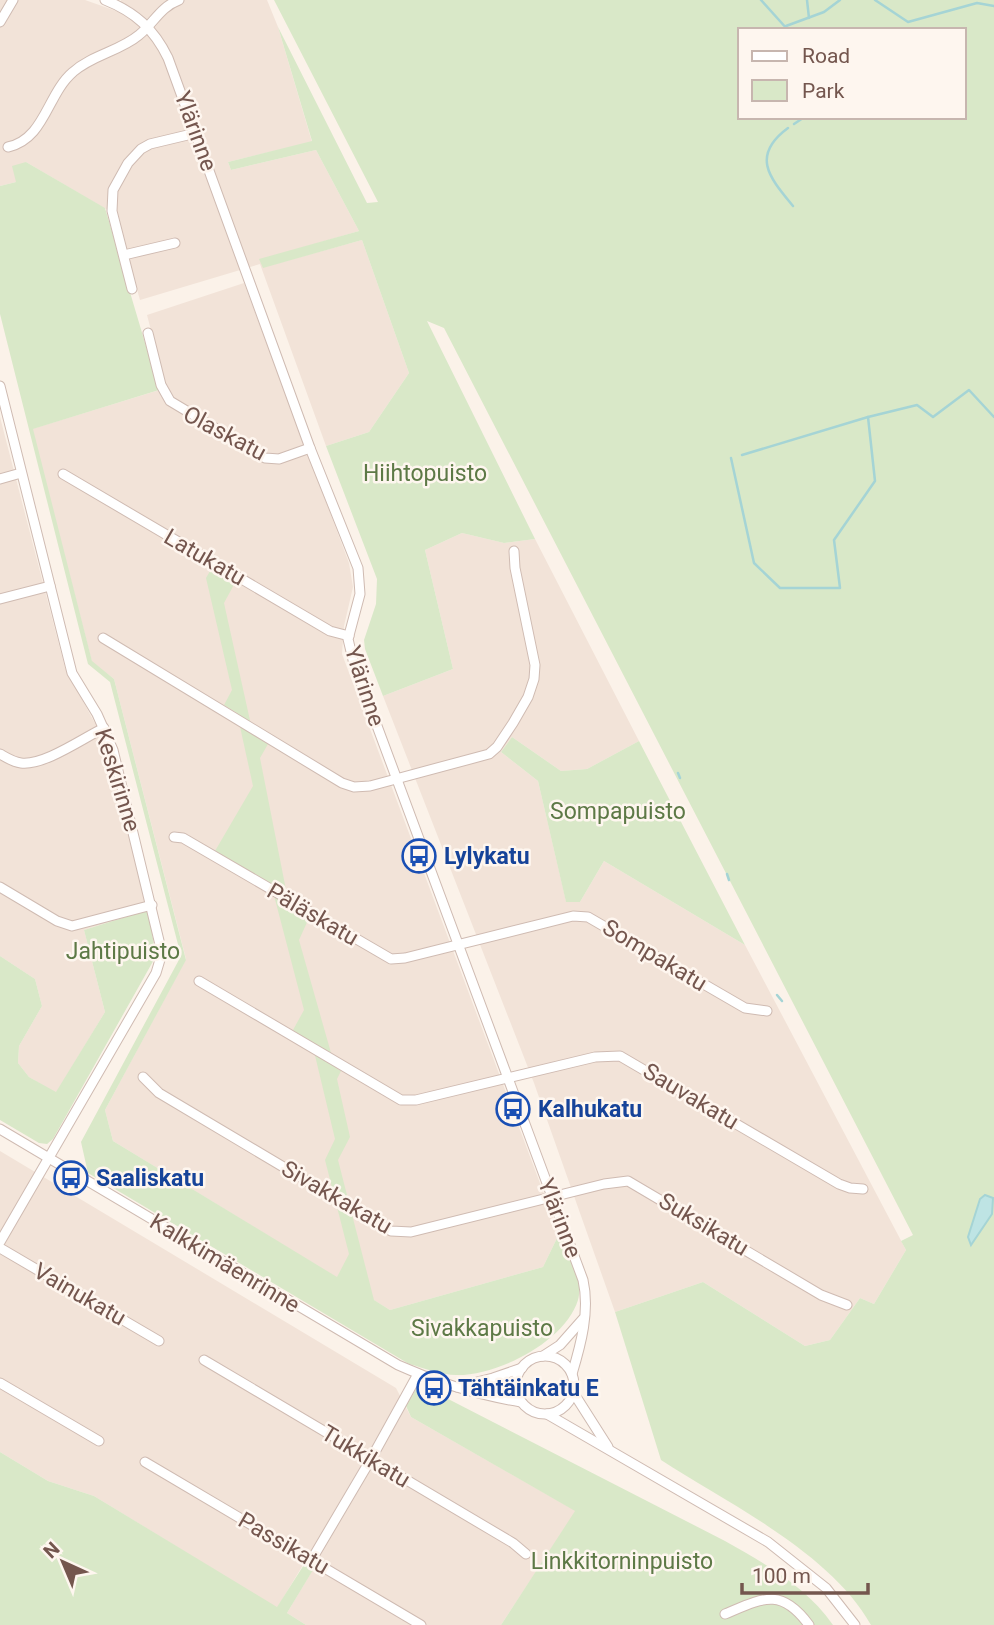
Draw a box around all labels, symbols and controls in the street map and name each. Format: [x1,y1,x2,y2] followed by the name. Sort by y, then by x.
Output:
[738,28,966,119] legend
[802,44,850,68] text: Road
[802,79,845,103] text: Park
[169,88,222,175] street label: Ylärinne
[179,400,271,467] street label: Olaskatu
[363,460,487,487] park label: Hiihtopuisto
[159,523,250,591] street label: Latukatu
[339,643,390,730] street label: Ylärinne
[89,725,146,835] street label: Keskirinne
[550,798,686,825] park label: Sompapuisto
[400,837,438,875] bus stop icon: Lylykatu
[444,843,530,870] place label: Lylykatu
[262,877,363,951] street label: Päläskatu
[598,914,712,997] street label: Sompakatu
[66,938,180,965] park label: Jahtipuisto
[638,1057,743,1135] street label: Sauvakatu
[494,1090,532,1128] bus stop icon: Kalhukatu
[538,1096,642,1123] place label: Kalhukatu
[277,1155,397,1240] street label: Sivakkakatu
[52,1159,90,1197] bus stop icon: Saaliskatu
[96,1165,204,1192] place label: Saaliskatu
[532,1175,587,1262] street label: Ylärinne
[654,1187,753,1262] street label: Suksikatu
[145,1208,305,1319] street label: Kalkkimäenrinne
[29,1257,131,1332] street label: Vainukatu
[411,1315,553,1342] park label: Sivakkapuisto
[415,1369,453,1407] bus stop icon: Tähtäinkatu E
[458,1375,599,1402] place label: Tähtäinkatu E
[317,1419,415,1493] street label: Tukkikatu
[233,1507,334,1580] street label: Passikatu
[28,1527,98,1597] north arrow
[39,1537,64,1563] text: N
[531,1548,713,1575] park label: Linkkitorninpuisto
[742,1552,868,1596] scale bar
[752,1564,811,1588] text: 100 m

